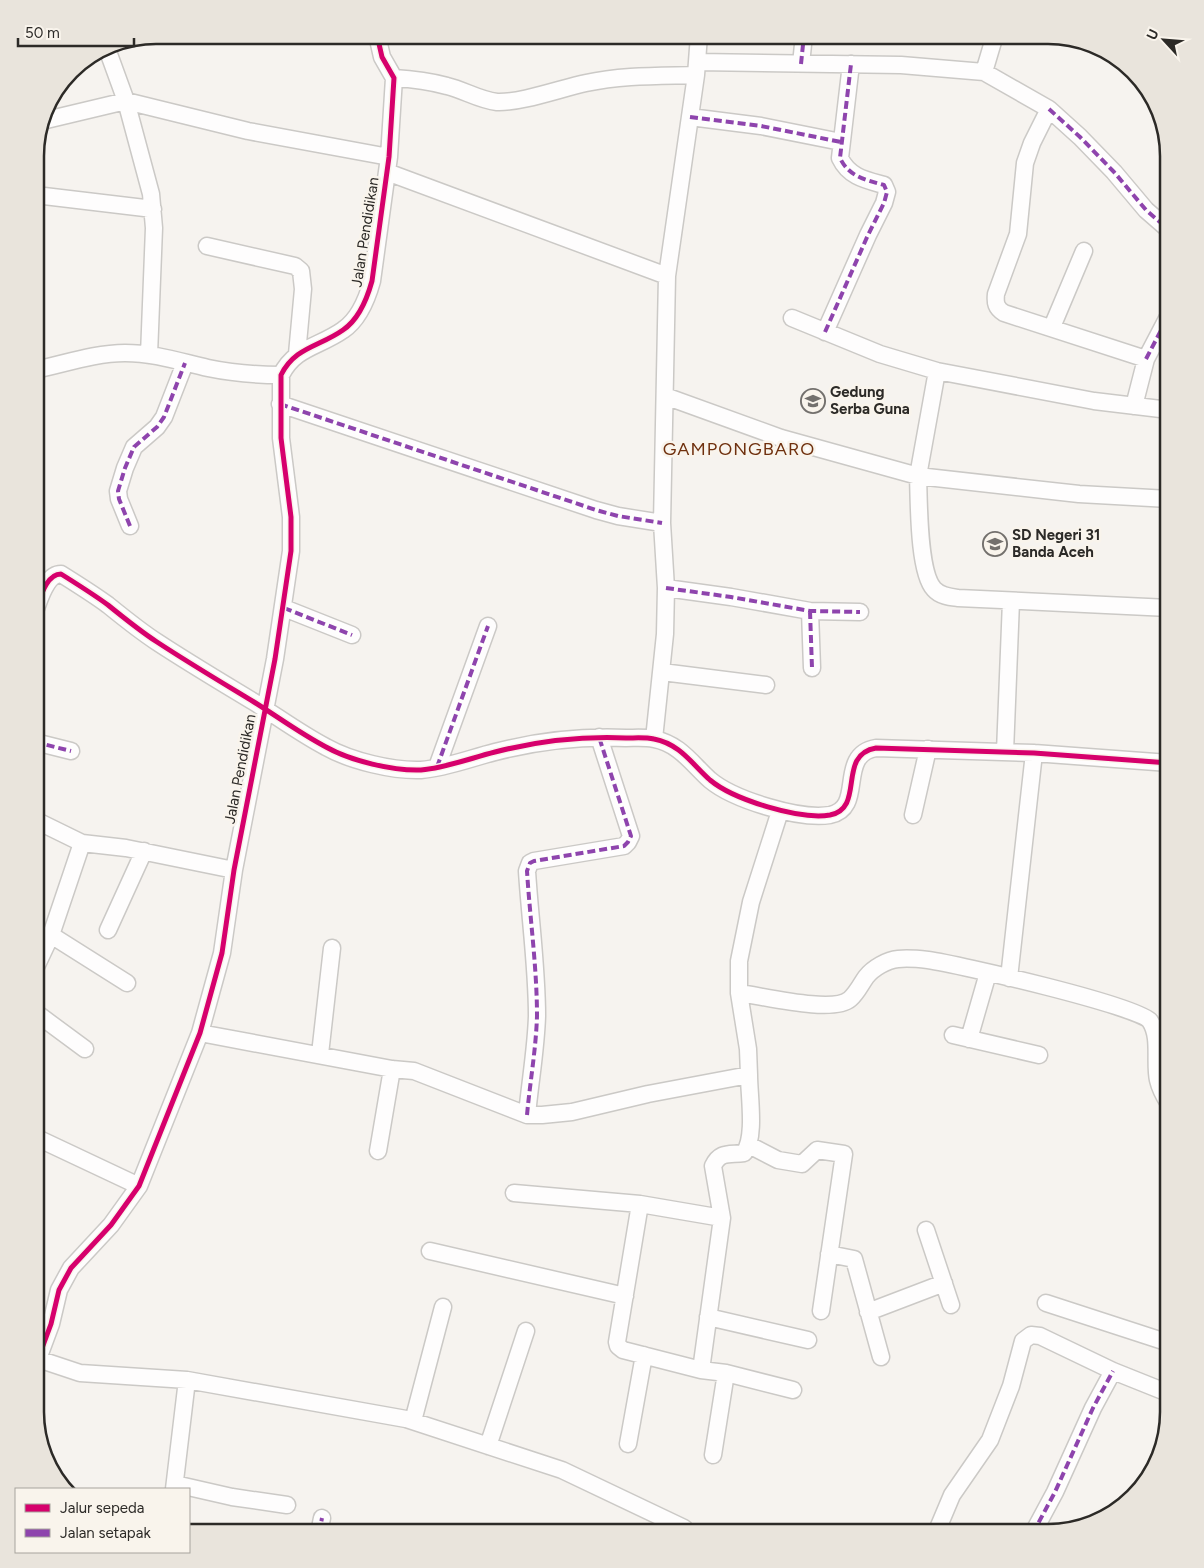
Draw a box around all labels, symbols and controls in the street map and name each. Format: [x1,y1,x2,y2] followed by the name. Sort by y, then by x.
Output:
[18,15,134,47] scale bar
[1139,15,1189,65] north arrow
[25,24,60,42] text: 50 m
[1143,26,1163,43] text: U
[347,176,383,288] street label: Jalan Pendidikan
[830,383,910,418] place label: Gedung Serba Guna
[800,388,826,414] school or university icon: Gedung Serba Guna
[663,438,815,460] district label: GAMPONGBARO
[1012,526,1100,561] place label: SD Negeri 31 Banda Aceh
[982,531,1008,557] school or university icon: SD Negeri 31 Banda Aceh
[221,713,259,825] street label: Jalan Pendidikan
[15,1488,190,1553] legend
[60,1499,145,1517] text: Jalur sepeda
[60,1524,151,1542] text: Jalan setapak

